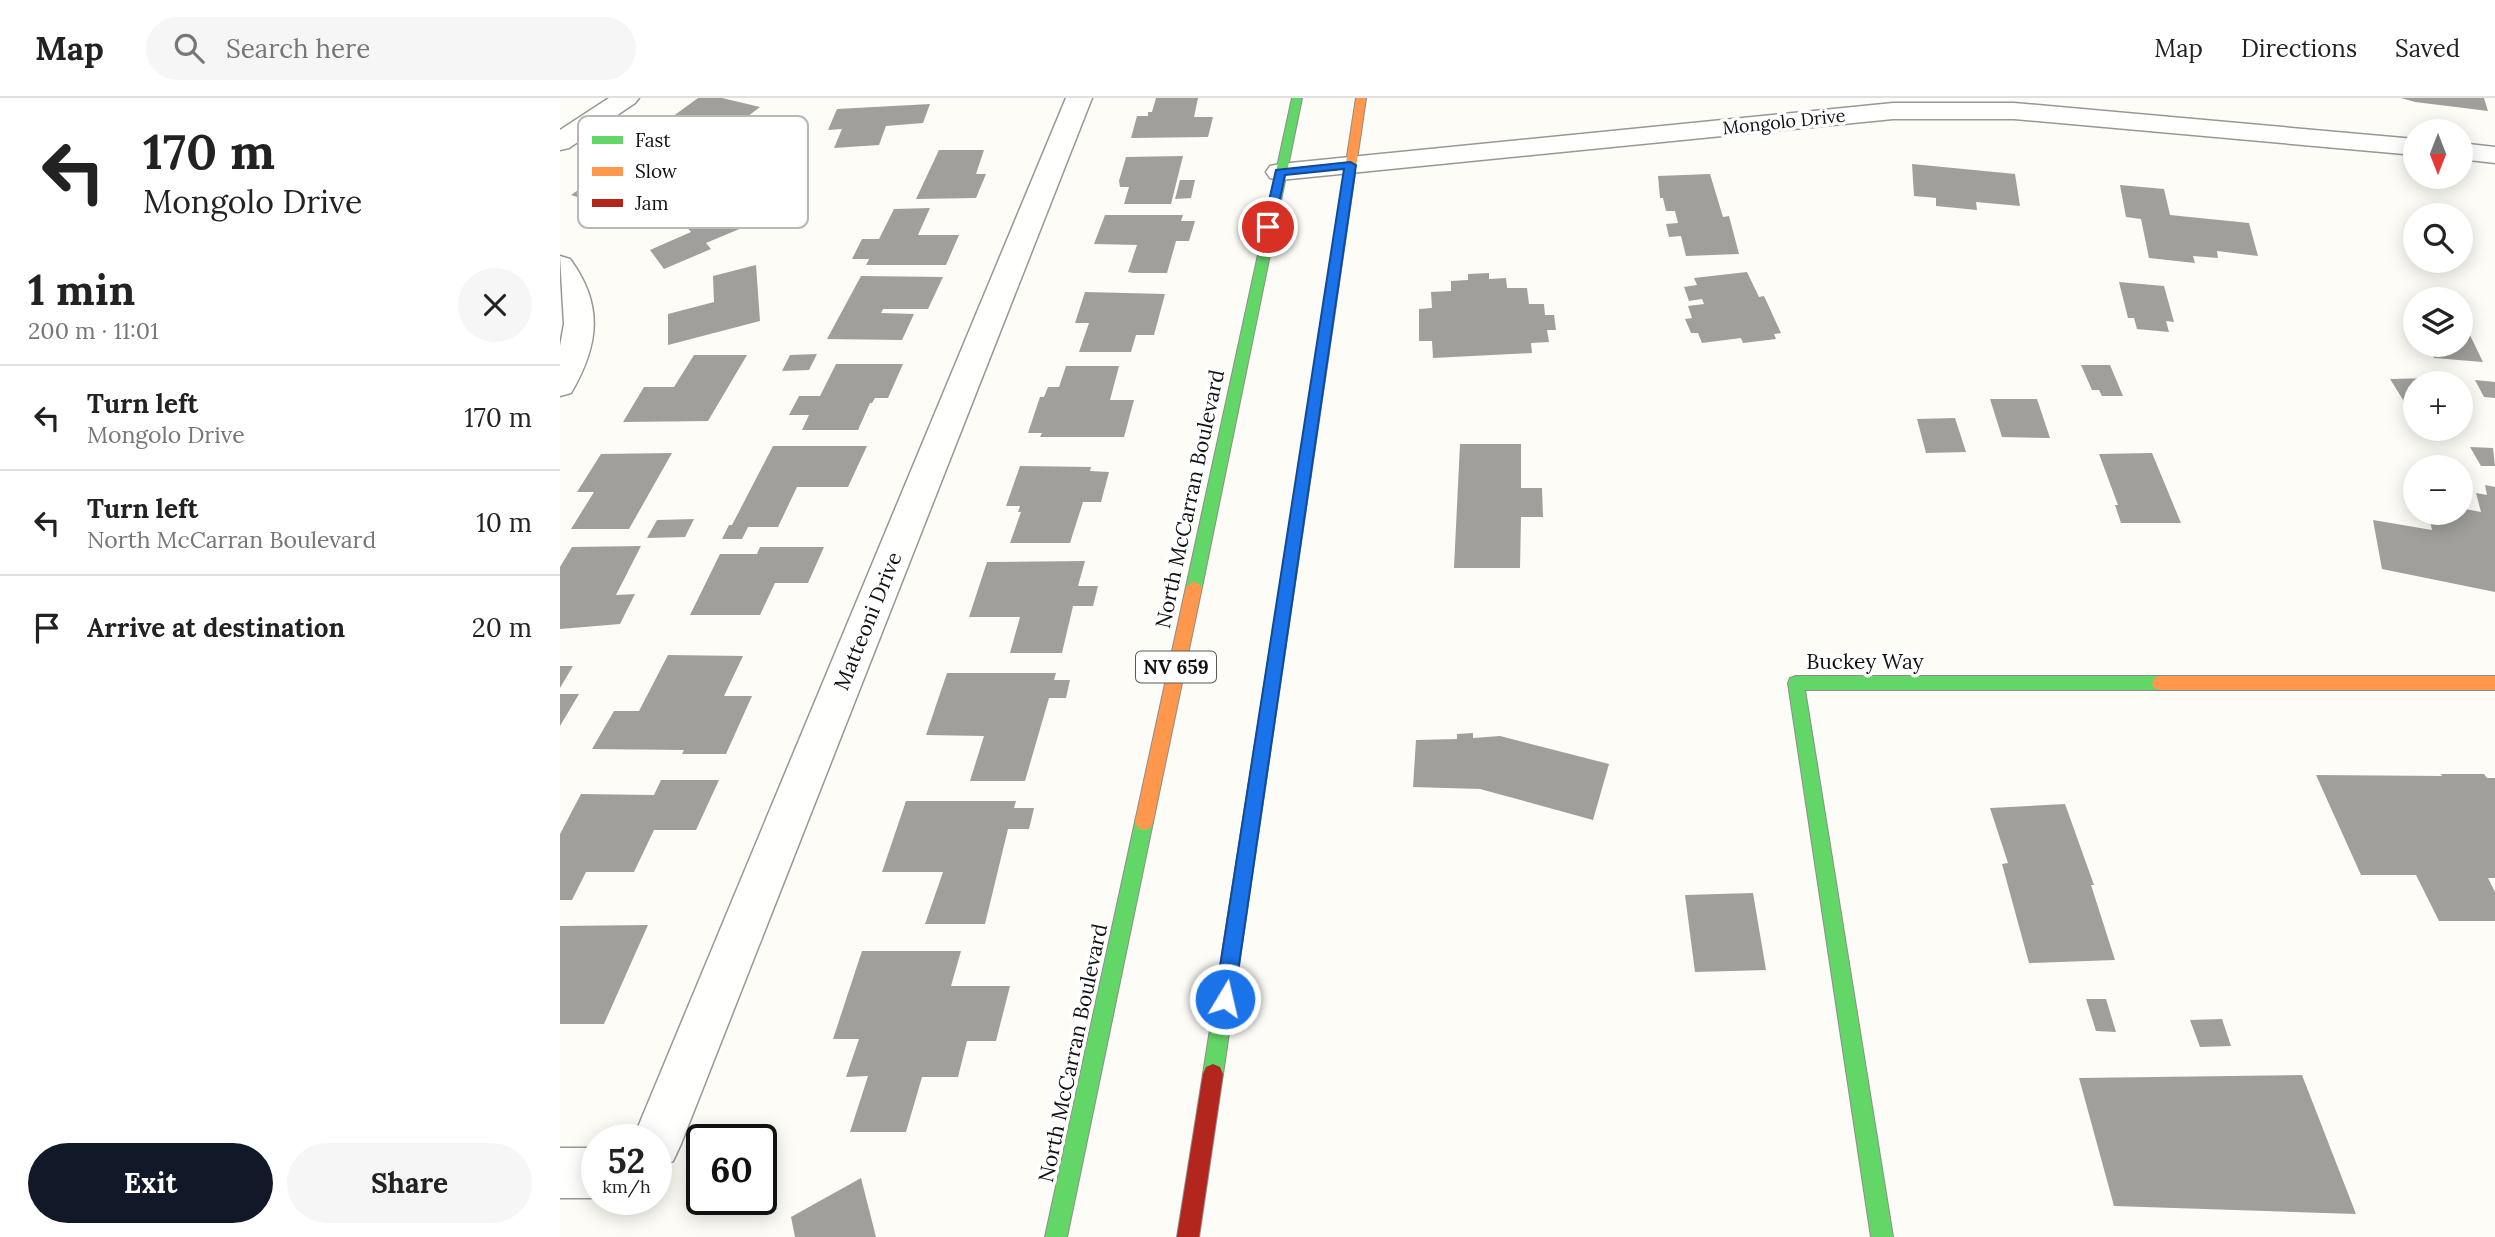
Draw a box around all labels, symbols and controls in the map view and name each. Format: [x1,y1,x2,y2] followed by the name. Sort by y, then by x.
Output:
[146,17,636,80] search box
[35,27,104,69] text: Map
[170,29,208,67] icon: search
[226,32,370,65] text: Search here
[2154,33,2203,64] text: Map
[2241,33,2357,64] text: Directions
[2395,33,2460,64] text: Saved
[1721,104,1847,139] street label: Mongolo Drive
[578,116,808,228] legend
[2403,119,2473,189] north arrow
[2403,119,2473,525] map controls
[143,120,275,182] text: 170 m
[28,126,119,217] icon: left
[635,128,671,152] text: Fast
[635,159,678,183] text: Slow
[143,181,362,222] text: Mongolo Drive
[634,191,669,215] text: Jam
[1238,197,1298,257] pin
[2403,203,2473,273] button: search
[1249,208,1287,246] icon: arrive
[28,263,135,317] text: 1 min
[458,268,532,342] button: close
[2403,287,2473,357] button: layers
[28,316,159,345] text: 200 m · 11:01
[1149,367,1230,631] street label: North McCarran Boulevard
[2403,371,2473,441] button: +
[87,387,198,420] text: Turn left
[28,399,66,437] icon: left
[464,401,532,434] text: 170 m
[87,420,245,449] text: Mongolo Drive
[2403,455,2473,525] button: −
[87,492,198,525] text: Turn left
[28,504,66,542] icon: left
[476,506,532,539] text: 10 m
[87,525,376,554] text: North McCarran Boulevard
[828,548,908,694] street label: Matteoni Drive
[28,609,66,647] icon: arrive
[87,611,345,644] text: Arrive at destination
[472,611,532,644] text: 20 m
[1806,648,1924,675] street label: Buckey Way
[1136,652,1216,682] road number: NV 659
[1032,921,1113,1185] street label: North McCarran Boulevard
[1188,962,1262,1036] position arrow
[686,1124,777,1215] speed limit sign: 60
[608,1138,645,1183] text: 52
[28,1143,273,1223] button: Exit
[287,1143,532,1223] button: Share
[602,1175,651,1198] text: km/h

